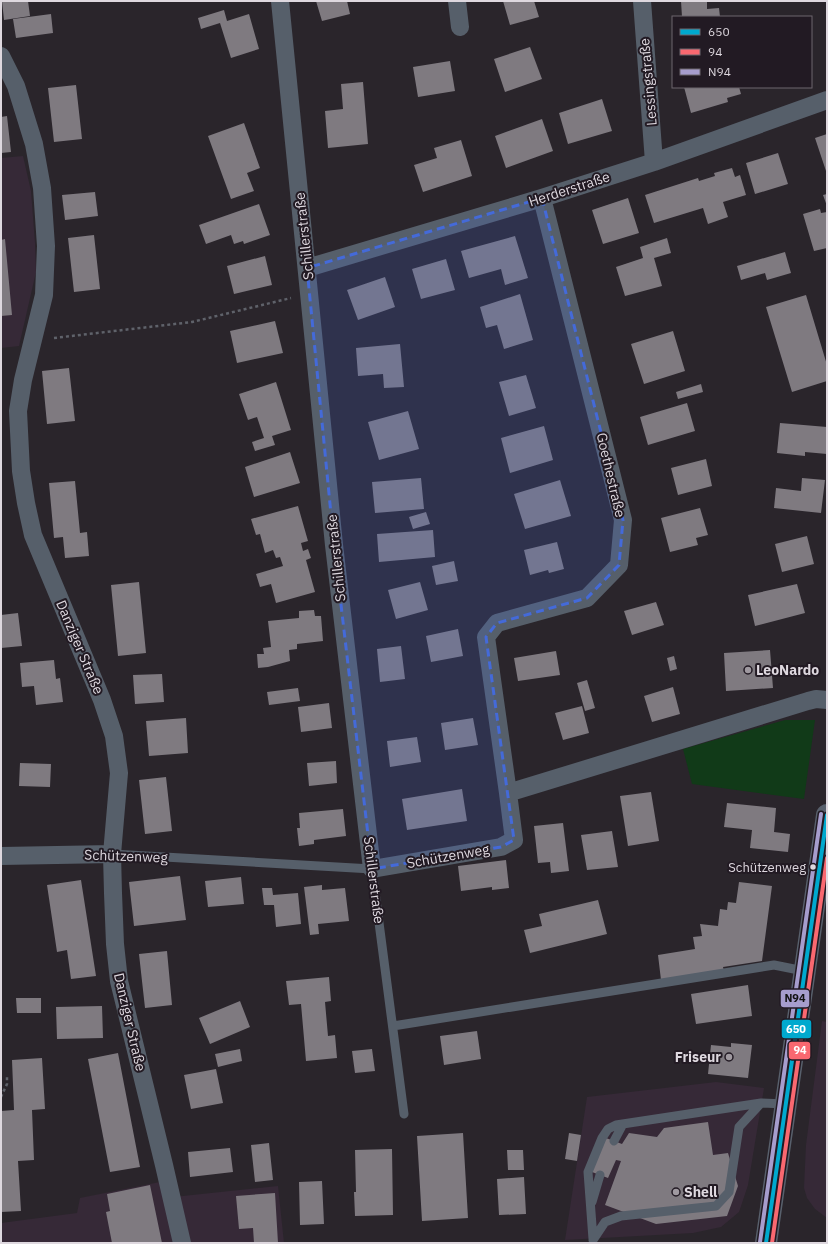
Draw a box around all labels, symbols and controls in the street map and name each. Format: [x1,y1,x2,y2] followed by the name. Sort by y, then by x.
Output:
[672,16,812,88] legend
[708,24,730,39] text: 650
[635,37,661,127] street label: Lessingstraße
[708,44,722,59] text: 94
[708,64,731,79] text: N94
[526,167,612,211] street label: Herderstraße
[290,191,318,281] street label: Schillerstraße
[592,431,630,520] street label: Goethestraße
[322,513,350,603] street label: Schillerstraße
[52,597,108,697] street label: Danziger Straße
[756,661,819,679] place label: LeoNardo
[743,665,753,675] marker: LeoNardo
[360,835,388,925] street label: Schillerstraße
[405,840,491,872] street label: Schützenweg
[84,846,169,866] street label: Schützenweg
[728,859,806,876] place label: Schützenweg
[808,862,818,872] marker: Schützenweg
[110,971,150,1073] street label: Danziger Straße
[780,989,810,1008] line badge: N94
[784,991,806,1005] text: N94
[781,1019,812,1039] line badge: 650
[786,1022,806,1036] text: 650
[788,1041,811,1060] line badge: 94
[793,1043,807,1057] text: 94
[675,1048,721,1066] place label: Friseur
[724,1052,734,1062] marker: Friseur
[684,1183,717,1201] place label: Shell
[671,1187,681,1197] marker: Shell

